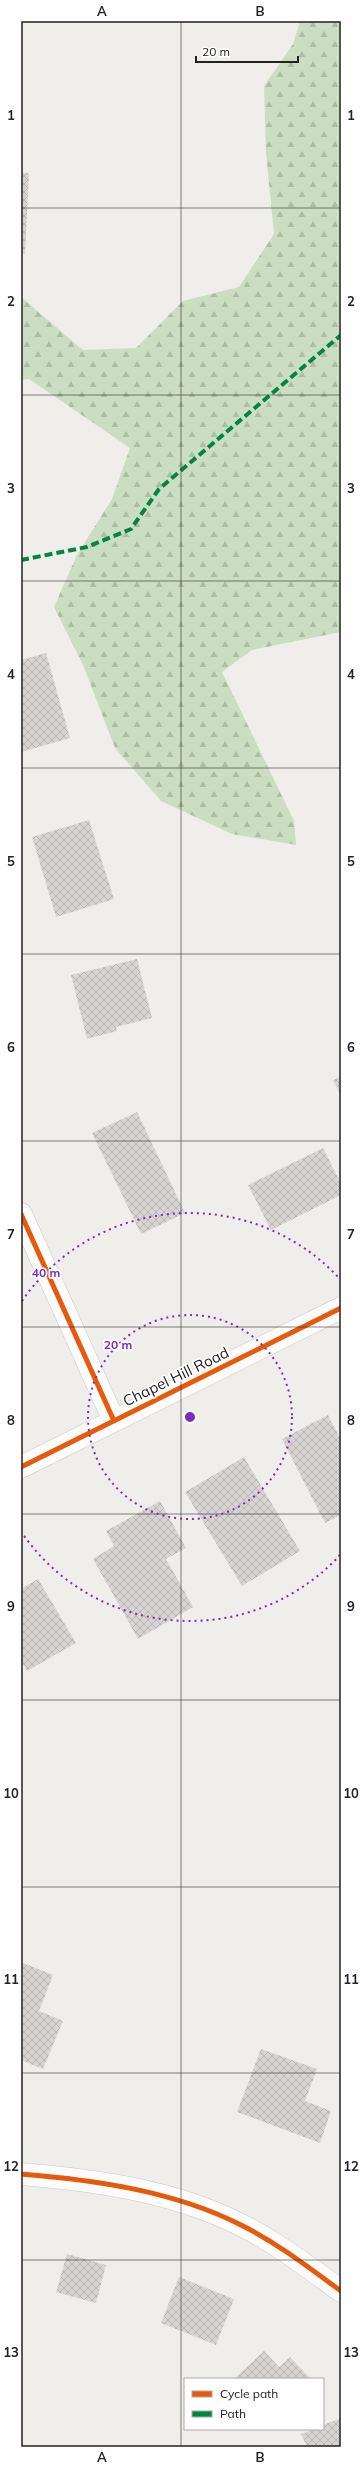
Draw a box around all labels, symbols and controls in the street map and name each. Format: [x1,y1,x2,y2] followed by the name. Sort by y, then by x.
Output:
[97,3,107,19] text: A
[256,3,265,19] text: B
[196,38,298,64] scale bar
[202,44,230,59] text: 20 m
[7,107,15,123] text: 1
[347,107,355,123] text: 1
[7,293,15,309] text: 2
[347,293,355,309] text: 2
[7,480,15,496] text: 3
[347,480,355,496] text: 3
[7,666,15,682] text: 4
[347,666,355,682] text: 4
[7,853,15,869] text: 5
[347,853,355,869] text: 5
[7,1039,15,1055] text: 6
[347,1039,355,1055] text: 6
[7,1226,15,1242] text: 7
[347,1226,355,1242] text: 7
[32,1265,60,1280] text: 40 m
[104,1337,132,1352] text: 20 m
[120,1343,232,1410] street label: Chapel Hill Road
[183,1410,197,1424] centre of rings
[7,1412,15,1428] text: 8
[347,1412,355,1428] text: 8
[7,1598,15,1614] text: 9
[347,1598,355,1614] text: 9
[3,1785,19,1801] text: 10
[343,1785,359,1801] text: 10
[3,1971,19,1987] text: 11
[343,1971,359,1987] text: 11
[3,2158,19,2174] text: 12
[343,2158,359,2174] text: 12
[3,2344,19,2360] text: 13
[343,2344,359,2360] text: 13
[184,2378,324,2430] legend
[220,2386,278,2401] text: Cycle path
[220,2406,246,2421] text: Path
[97,2449,107,2465] text: A
[256,2449,265,2465] text: B

